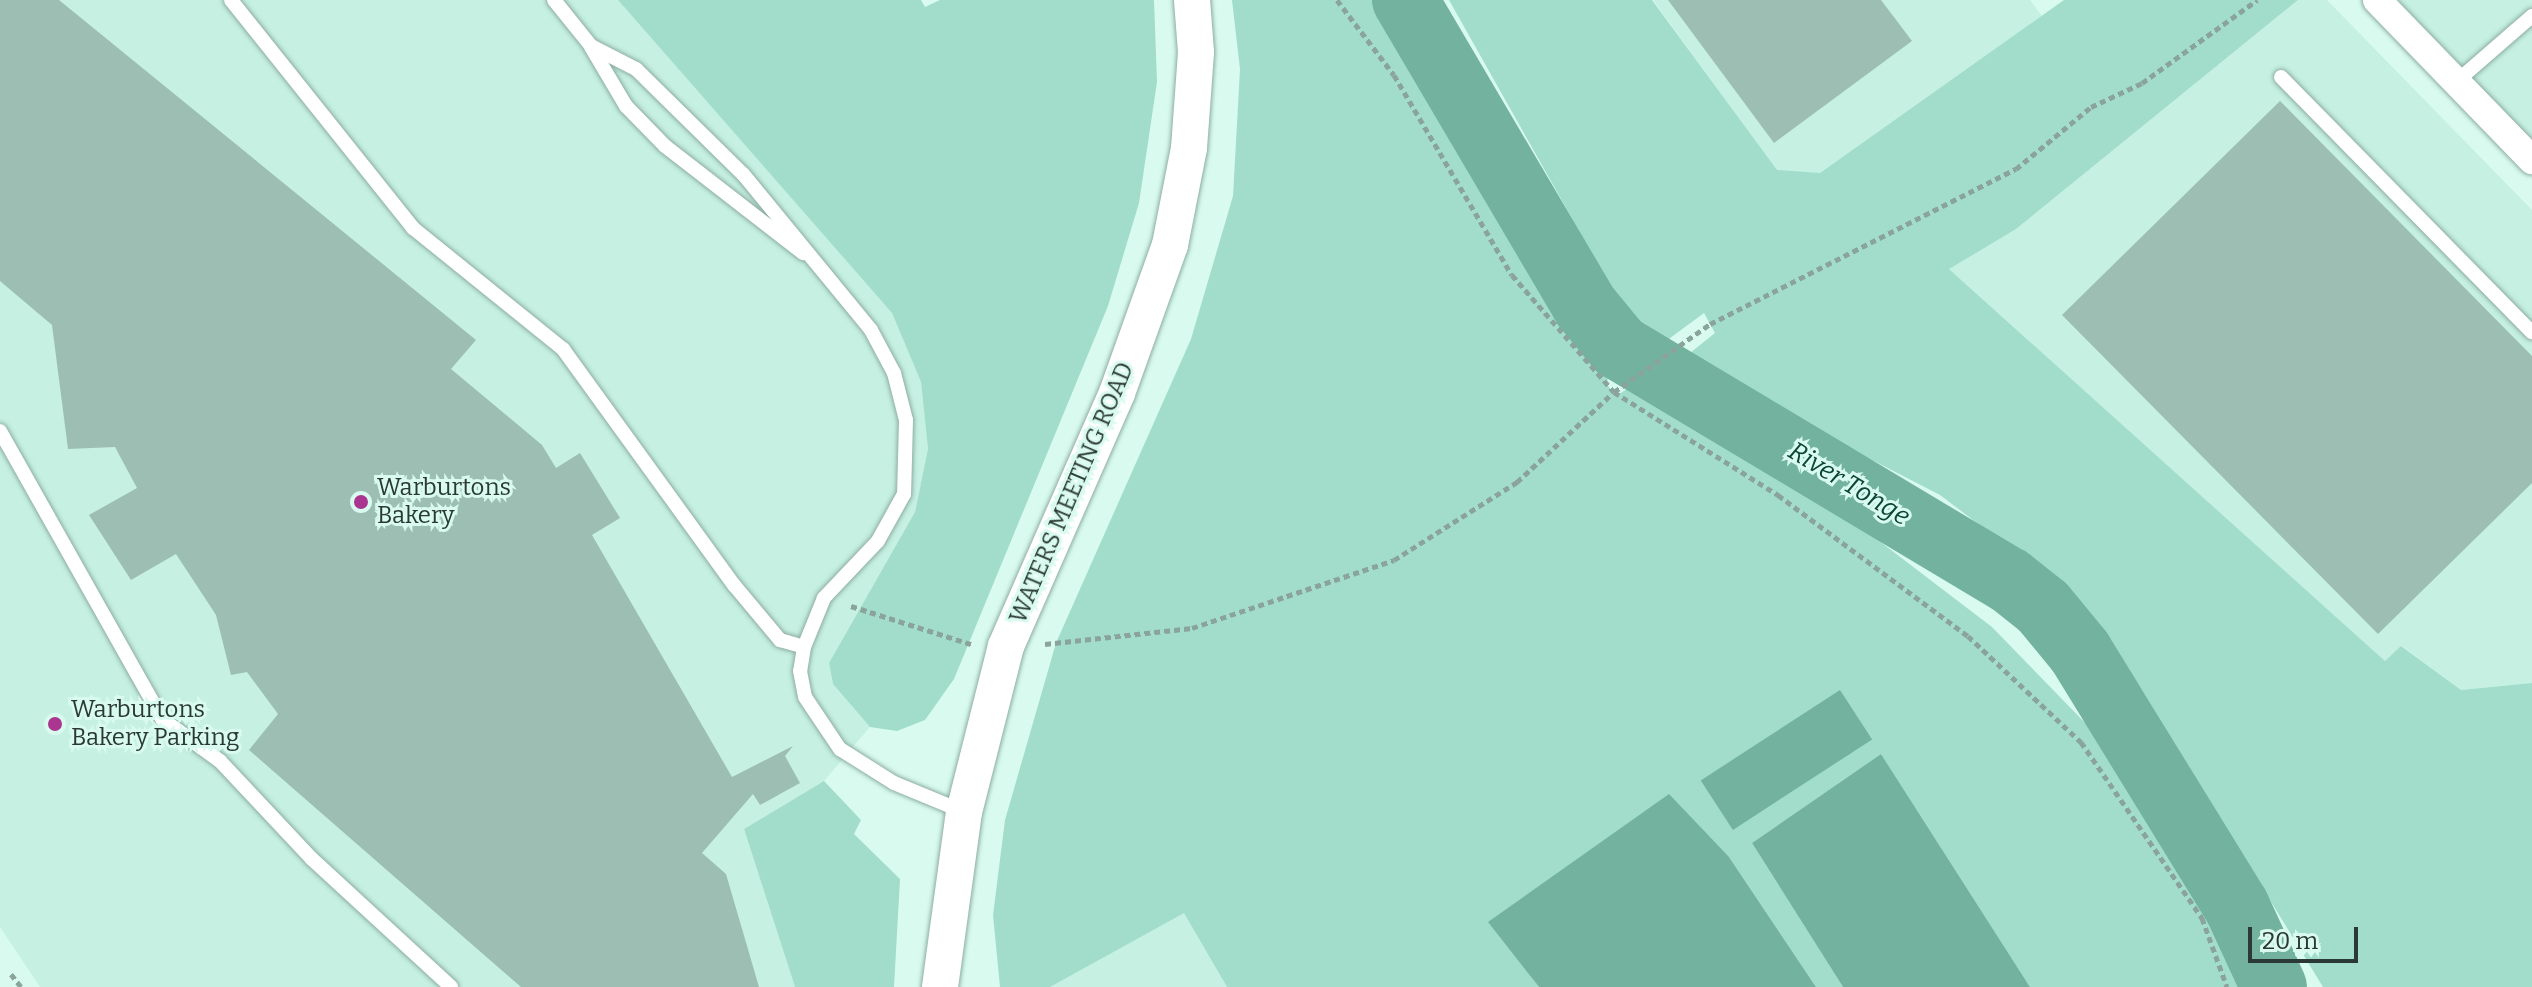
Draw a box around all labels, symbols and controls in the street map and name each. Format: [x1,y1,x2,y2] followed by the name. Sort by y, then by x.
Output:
[1004,358,1140,628] street label: WATERS MEETING ROAD
[1783,436,1915,532] water label: River Tonge
[377,474,511,530] place label: Warburtons Bakery
[352,493,370,511] marker: Warburtons Bakery
[71,696,239,752] place label: Warburtons Bakery Parking
[46,715,64,733] marker: Warburtons Bakery Parking
[2252,911,2362,961] scale bar
[2262,927,2318,955] text: 20 m

